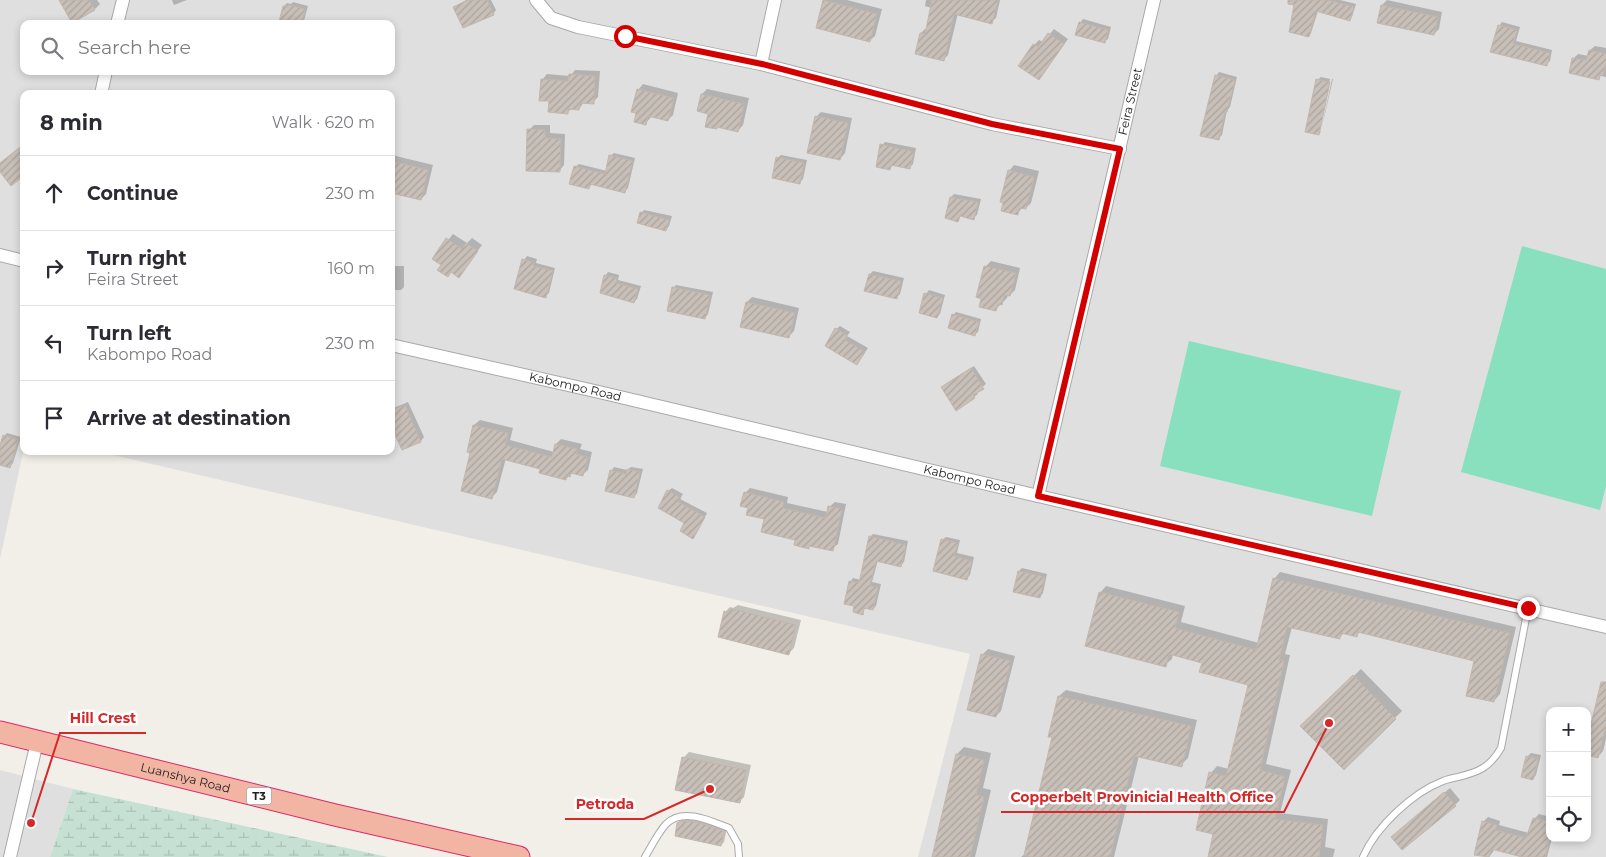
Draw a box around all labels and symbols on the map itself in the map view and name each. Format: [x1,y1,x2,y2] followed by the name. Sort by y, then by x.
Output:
[614,25,637,48] route start
[1115,66,1145,137] street label: Feira Street
[528,368,623,404] street label: Kabompo Road
[922,461,1017,497] street label: Kabompo Road
[1517,597,1540,620] route end
[60,704,146,733] callout: Hill Crest
[70,709,136,727] text: Hill Crest
[139,759,232,796] street label: Luanshya Road
[1001,783,1284,812] callout: Copperbelt Provinicial Health Office
[246,788,272,804] road number: T3
[1010,788,1274,806] text: Copperbelt Provinicial Health Office
[565,790,644,819] callout: Petroda
[576,795,634,813] text: Petroda

